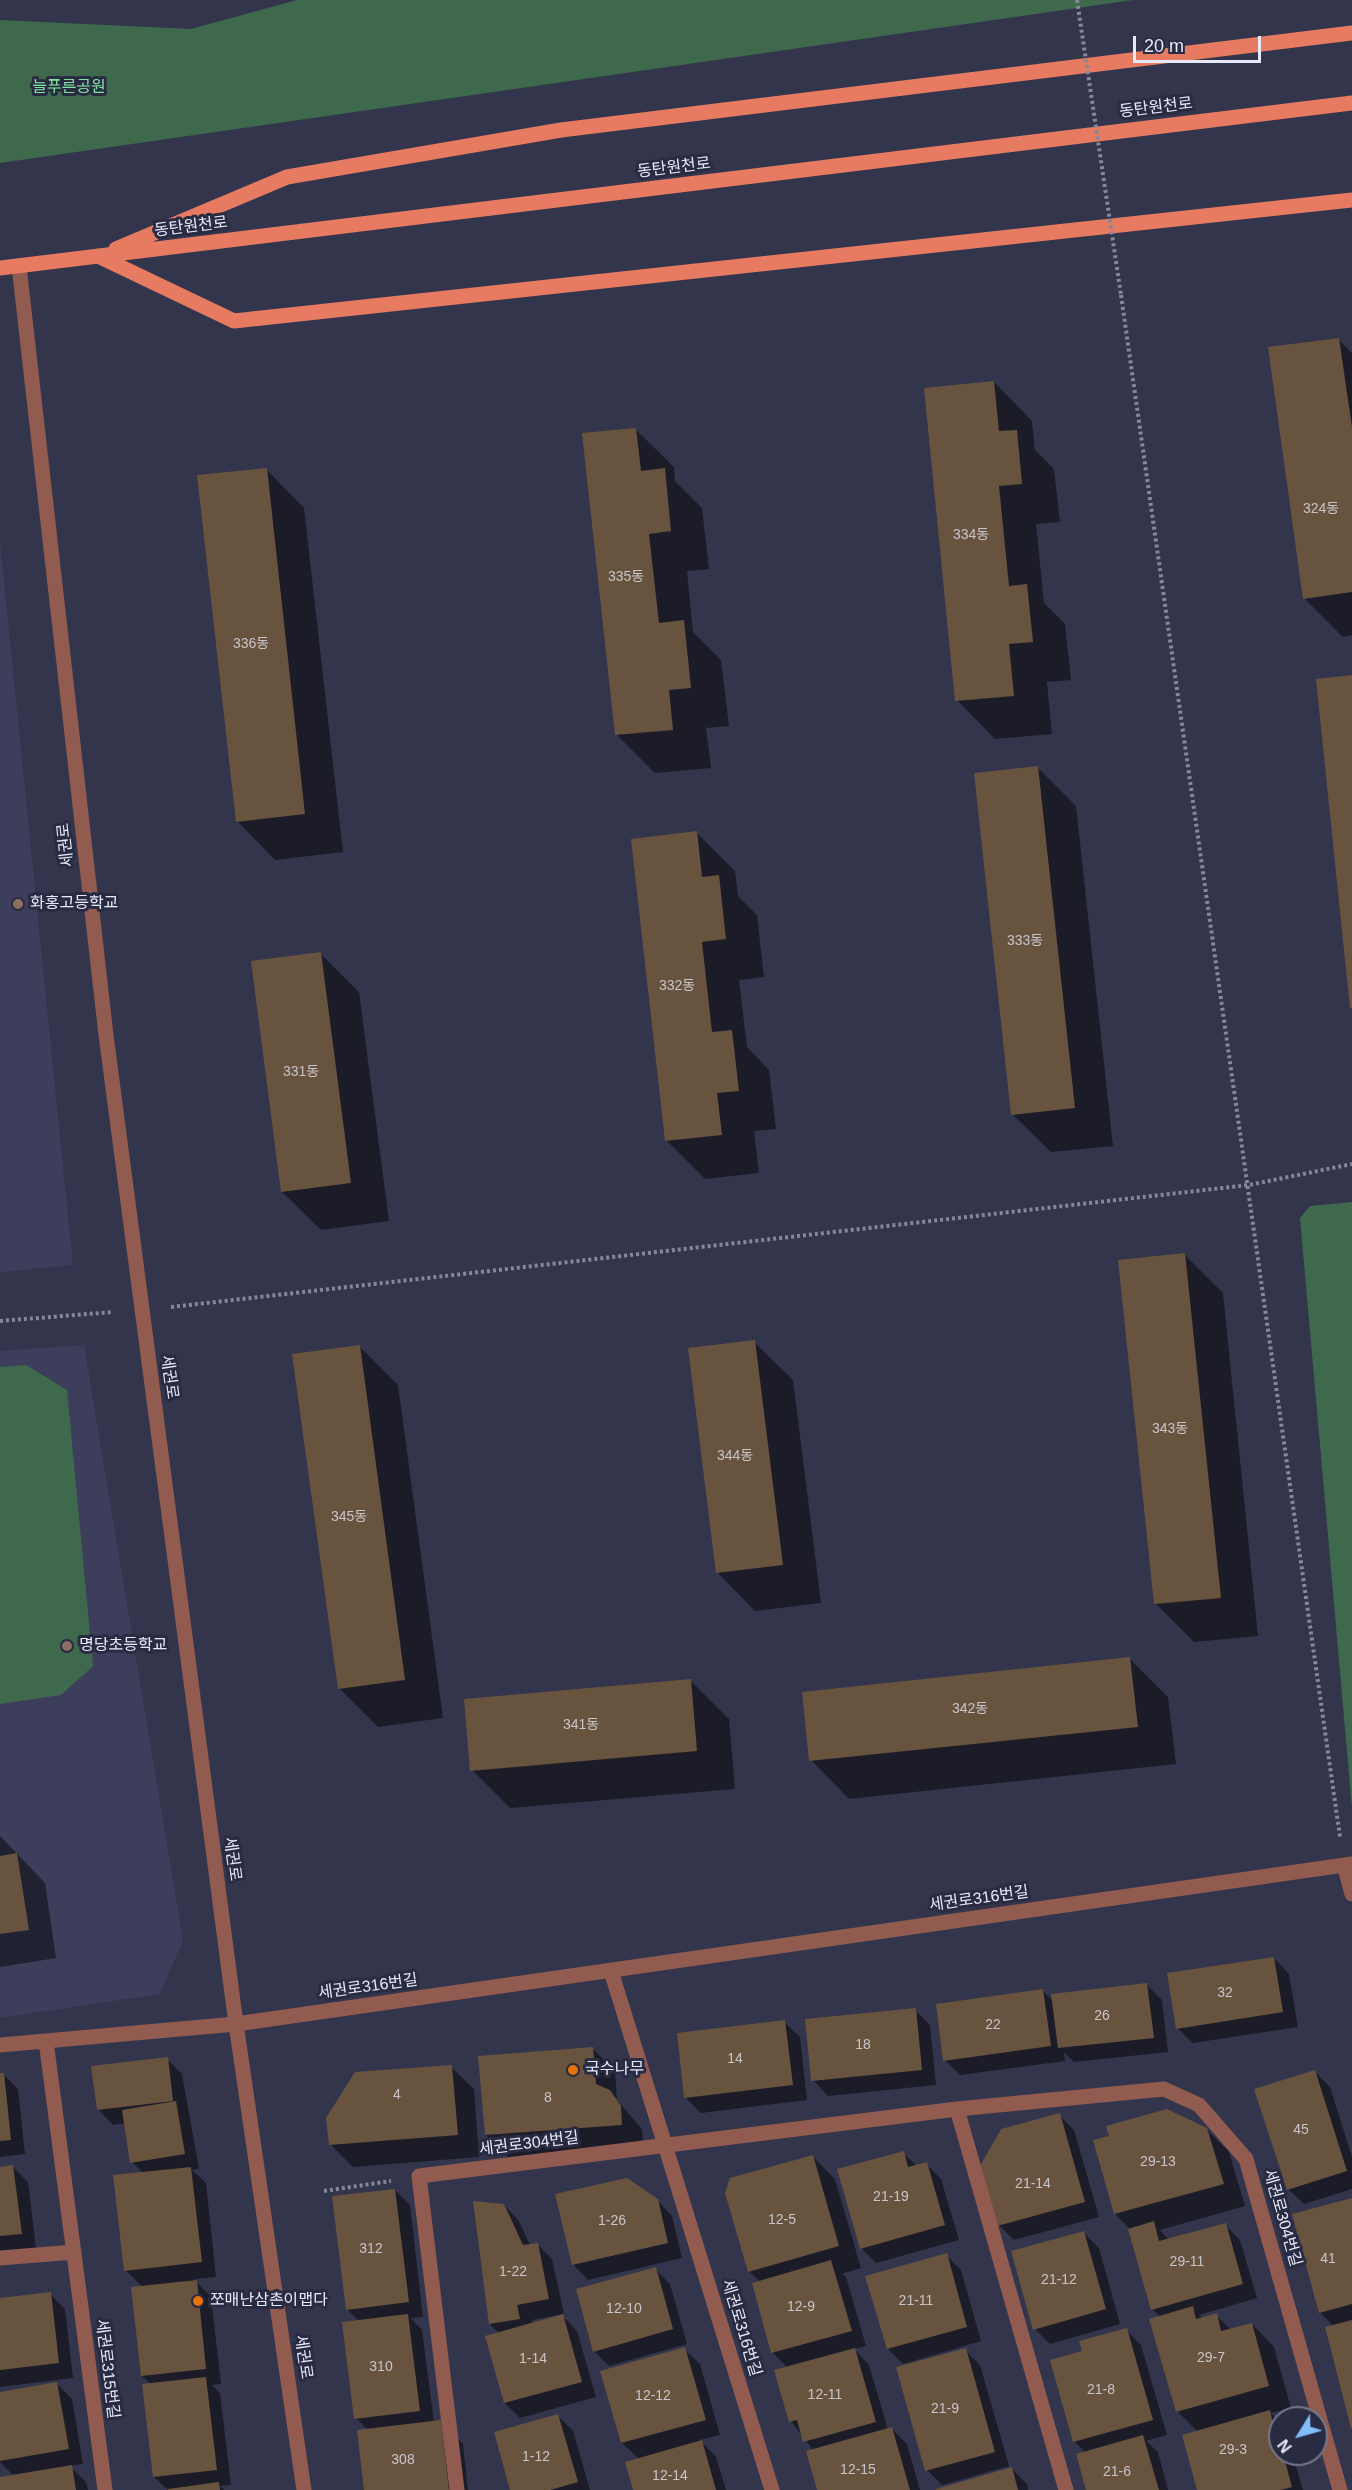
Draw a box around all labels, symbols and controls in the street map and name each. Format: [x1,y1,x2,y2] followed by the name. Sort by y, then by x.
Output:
[1136,24,1264,62] scale bar
[1144,36,1184,56] text: 20 m
[32,78,106,98] park label: 늘푸른공원
[1118,94,1194,122] street label: 동탄원천로
[636,154,712,182] street label: 동탄원천로
[153,213,229,241] street label: 동탄원천로
[1303,501,1339,517] house number: 324동
[953,527,989,543] house number: 334동
[608,569,644,585] house number: 335동
[233,636,269,652] house number: 336동
[54,822,78,868] street label: 세권로
[30,894,118,914] place label: 화홍고등학교
[11,897,25,911] marker: 화홍고등학교
[1007,933,1043,949] house number: 333동
[659,978,695,994] house number: 332동
[283,1064,319,1080] house number: 331동
[156,1354,182,1400] street label: 세권로
[1152,1421,1188,1437] house number: 343동
[717,1448,753,1464] house number: 344동
[331,1509,367,1525] house number: 345동
[79,1636,167,1656] place label: 명당초등학교
[60,1639,74,1653] marker: 명당초등학교
[952,1701,988,1717] house number: 342동
[563,1717,599,1733] house number: 341동
[219,1836,245,1882] street label: 세권로
[928,1883,1030,1915] street label: 세권로316번길
[317,1971,419,2003] street label: 세권로316번길
[1217,1985,1233,2001] house number: 32
[1094,2008,1110,2024] house number: 26
[985,2017,1001,2033] house number: 22
[855,2037,871,2053] house number: 18
[727,2051,743,2067] house number: 14
[585,2060,644,2080] place label: 국수나무
[566,2063,580,2077] marker: 국수나무
[393,2087,401,2103] house number: 4
[544,2090,552,2106] house number: 8
[1293,2122,1309,2138] house number: 45
[478,2128,580,2160] street label: 세권로304번길
[1140,2154,1176,2170] house number: 29-13
[1259,2167,1305,2269] street label: 세권로304번길
[1015,2176,1051,2192] house number: 21-14
[873,2189,909,2205] house number: 21-19
[768,2212,796,2228] house number: 12-5
[598,2213,626,2229] house number: 1-26
[359,2241,383,2257] house number: 312
[1320,2251,1336,2267] house number: 41
[1170,2254,1204,2270] house number: 29-11
[499,2264,527,2280] house number: 1-22
[1041,2272,1077,2288] house number: 21-12
[717,2277,765,2379] street label: 세권로316번길
[210,2291,328,2311] place label: 쪼매난삼촌이맵다
[899,2293,933,2309] house number: 21-11
[191,2294,205,2308] marker: 쪼매난삼촌이맵다
[787,2299,815,2315] house number: 12-9
[606,2301,642,2317] house number: 12-10
[91,2318,123,2420] street label: 세권로315번길
[290,2334,316,2380] street label: 세권로
[1197,2350,1225,2366] house number: 29-7
[519,2351,547,2367] house number: 1-14
[369,2359,393,2375] house number: 310
[1087,2382,1115,2398] house number: 21-8
[808,2387,842,2403] house number: 12-11
[635,2388,671,2404] house number: 12-12
[931,2401,959,2417] house number: 21-9
[1268,2406,1328,2466] north arrow
[1275,2436,1295,2456] text: N
[1219,2442,1247,2458] house number: 29-3
[522,2449,550,2465] house number: 1-12
[391,2452,415,2468] house number: 308
[840,2462,876,2478] house number: 12-15
[1103,2464,1131,2480] house number: 21-6
[652,2468,688,2484] house number: 12-14

